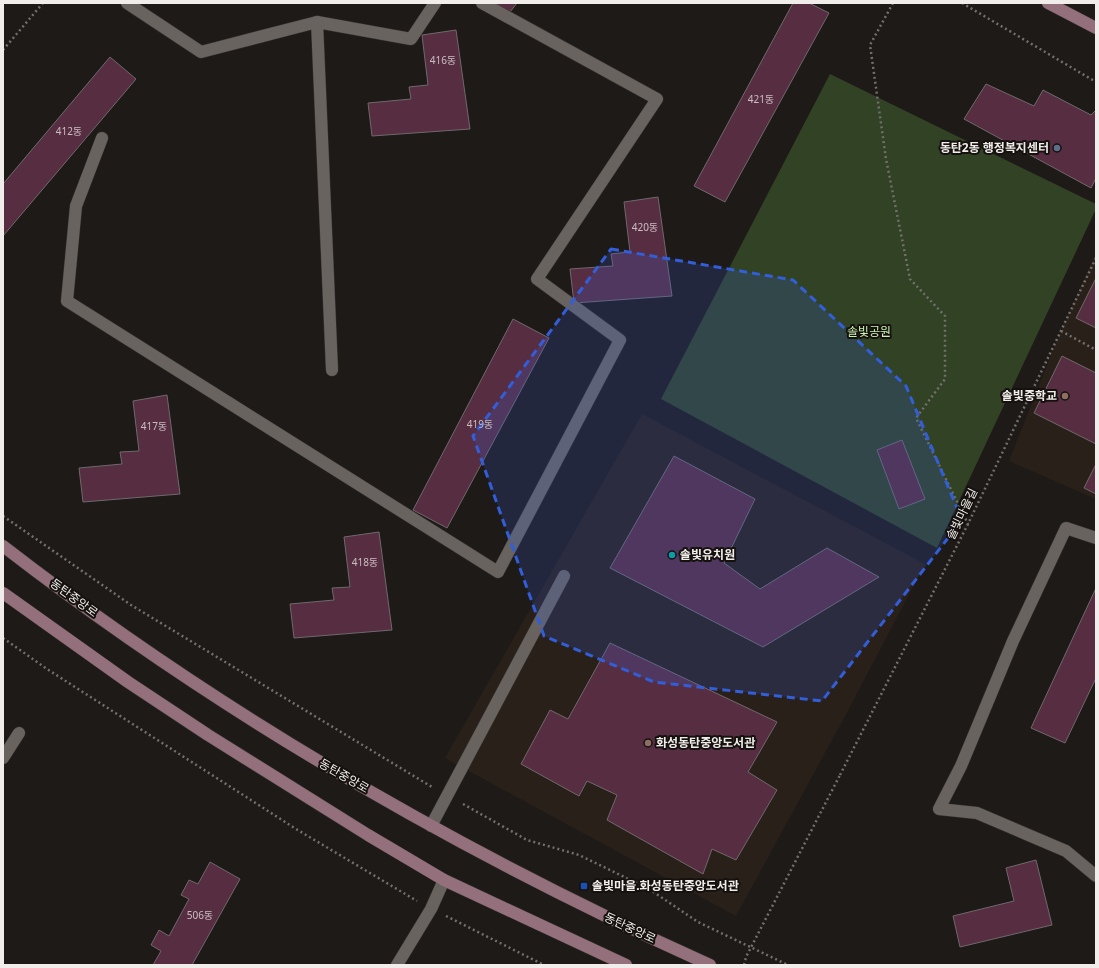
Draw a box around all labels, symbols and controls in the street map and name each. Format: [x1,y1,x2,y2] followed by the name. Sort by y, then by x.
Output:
[430,53,456,67] house number: 416동
[748,92,774,106] house number: 421동
[56,124,82,138] house number: 412동
[940,139,1049,156] place label: 동탄2동 행정복지센터
[1052,143,1062,153] marker: 동탄2동 행정복지센터
[632,220,658,234] house number: 420동
[847,323,891,340] park label: 솔빛공원
[1002,387,1057,404] place label: 솔빛중학교
[1060,391,1070,401] marker: 솔빛중학교
[467,417,493,431] house number: 419동
[141,419,167,433] house number: 417동
[942,485,981,542] street label: 솔빛마을길
[680,546,735,563] place label: 솔빛유치원
[667,550,677,560] marker: 솔빛유치원
[352,555,378,569] house number: 418동
[47,574,102,621] street label: 동탄중앙로
[656,734,755,751] place label: 화성동탄중앙도서관
[643,738,653,748] marker: 화성동탄중앙도서관
[316,754,372,797] street label: 동탄중앙로
[592,877,739,894] place label: 솔빛마을.화성동탄중앙도서관
[579,881,589,891] marker: 솔빛마을.화성동탄중앙도서관
[187,908,213,922] house number: 506동
[602,908,659,947] street label: 동탄중앙로

